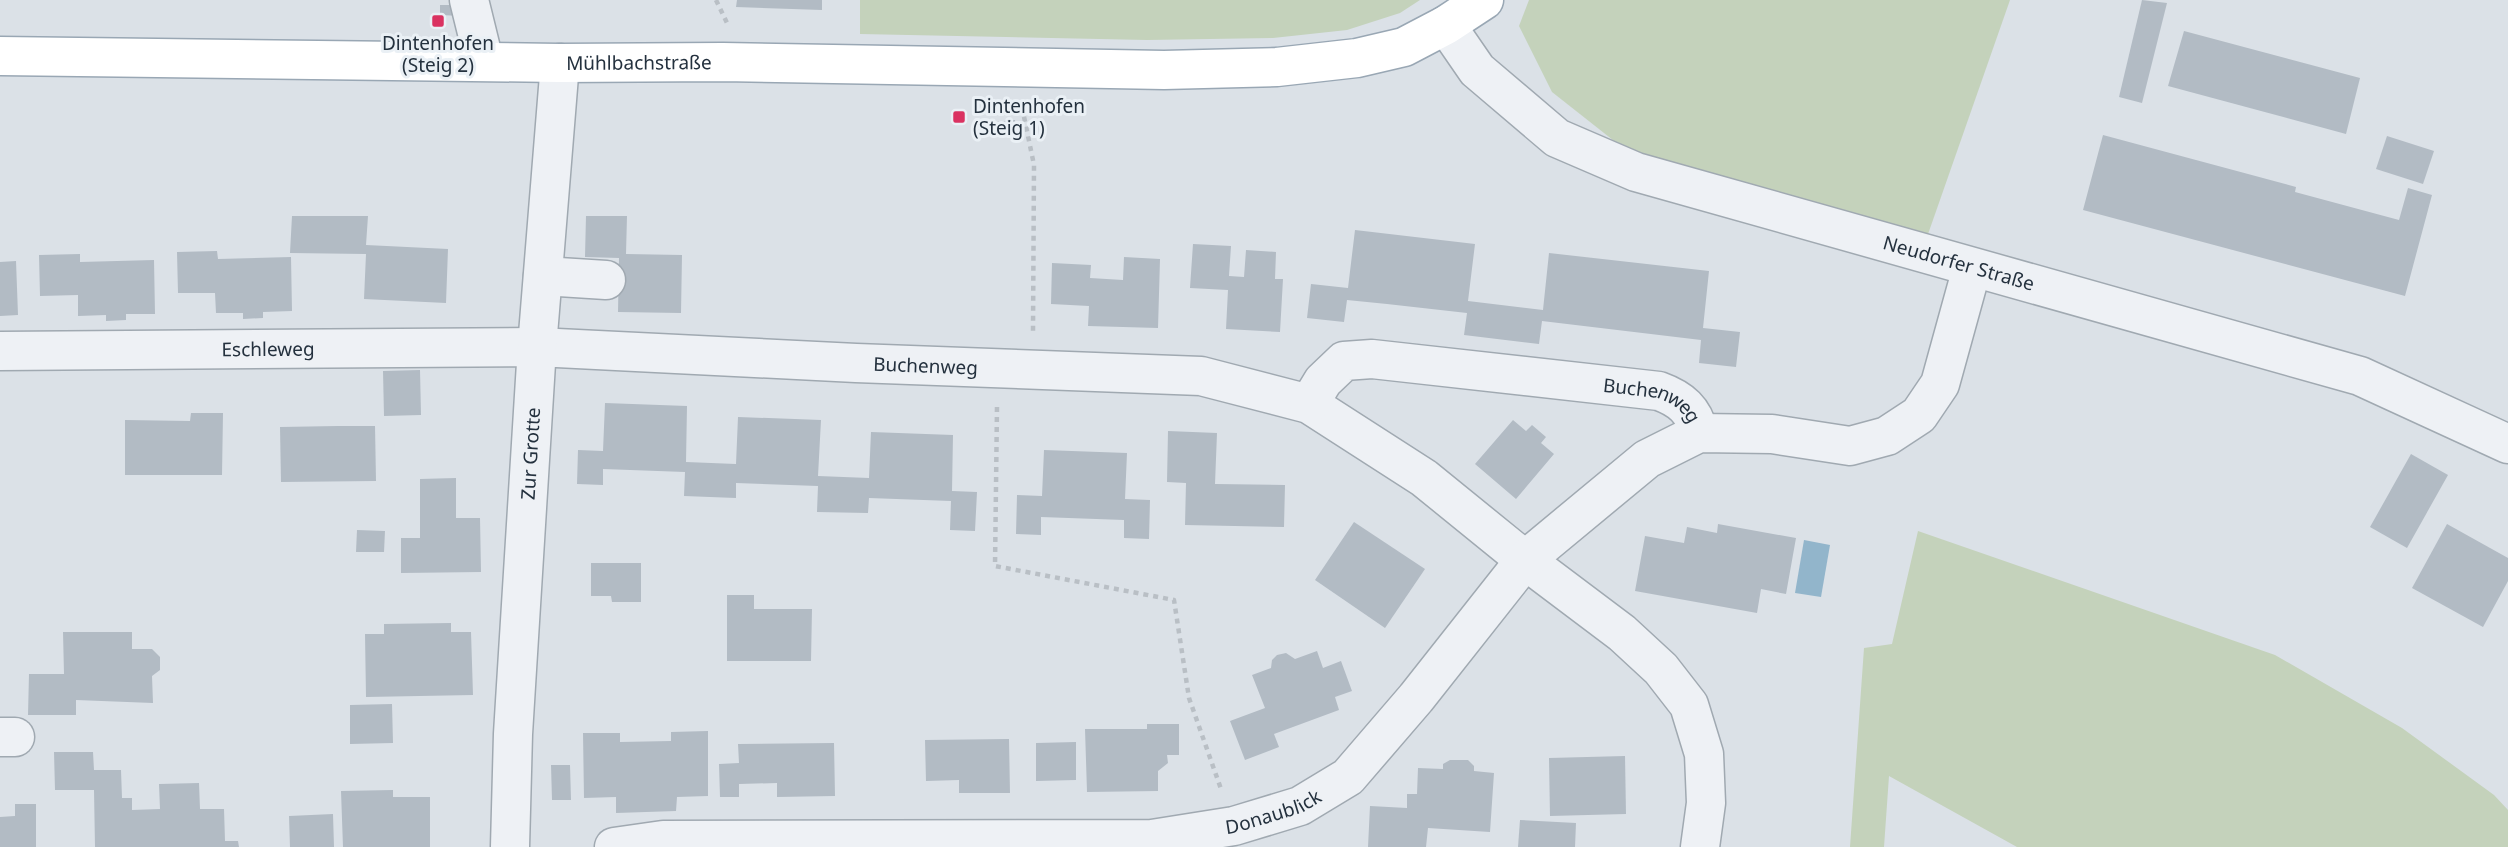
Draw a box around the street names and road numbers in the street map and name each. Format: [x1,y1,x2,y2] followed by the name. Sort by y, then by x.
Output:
[566,49,712,76] street label: Mühlbachstraße
[1880,229,2037,297] street label: Neudorfer Straße
[221,336,315,362] street label: Eschleweg
[873,351,978,381] street label: Buchenweg
[1602,372,1707,427] street label: Buchenweg
[515,407,546,501] street label: Zur Grotte
[1223,783,1326,840] street label: Donaublick

